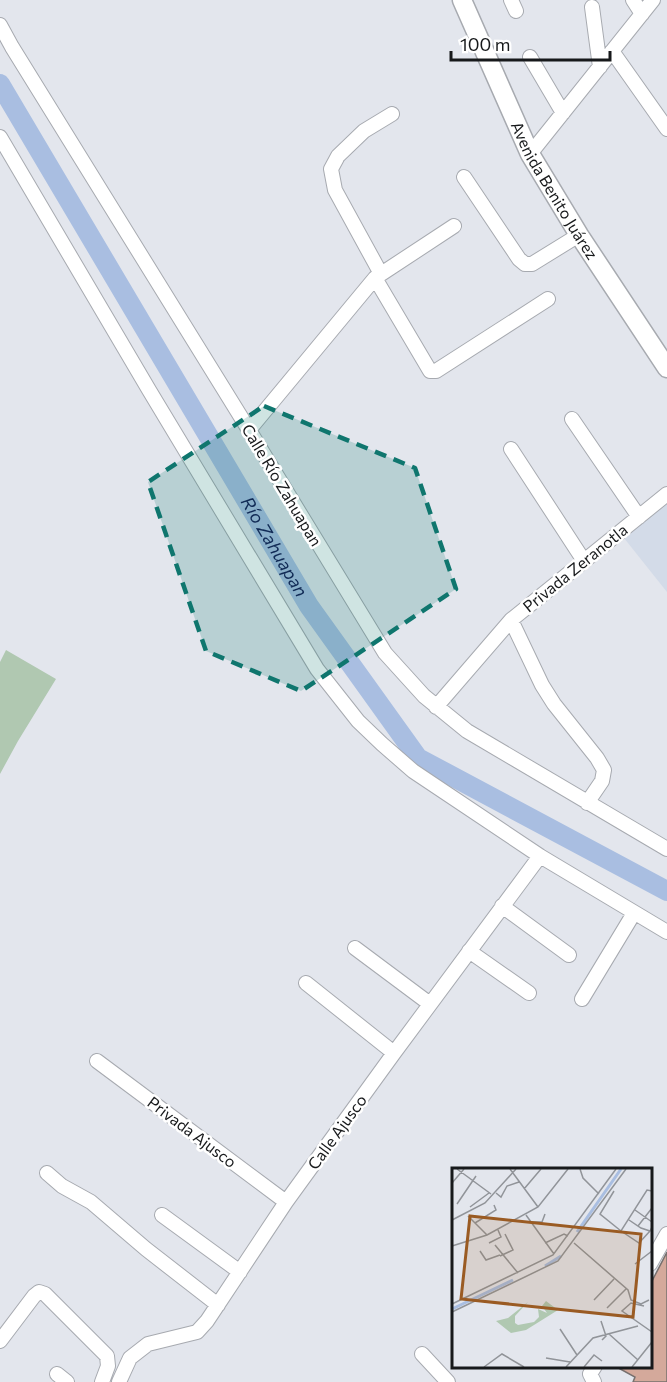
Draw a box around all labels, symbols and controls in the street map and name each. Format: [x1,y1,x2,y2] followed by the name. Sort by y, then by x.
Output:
[451,24,610,62] scale bar
[460,33,510,55] text: 100 m
[508,118,602,263] street label: Avenida Benito Juárez
[238,420,326,550] street label: Calle Río Zahuapan
[236,493,312,601] water label: Río Zahuapan
[519,520,631,616] street label: Privada Zeranotla
[303,1091,370,1173] street label: Calle Ajusco
[144,1092,241,1171] street label: Privada Ajusco
[452,1168,652,1367] inset map

